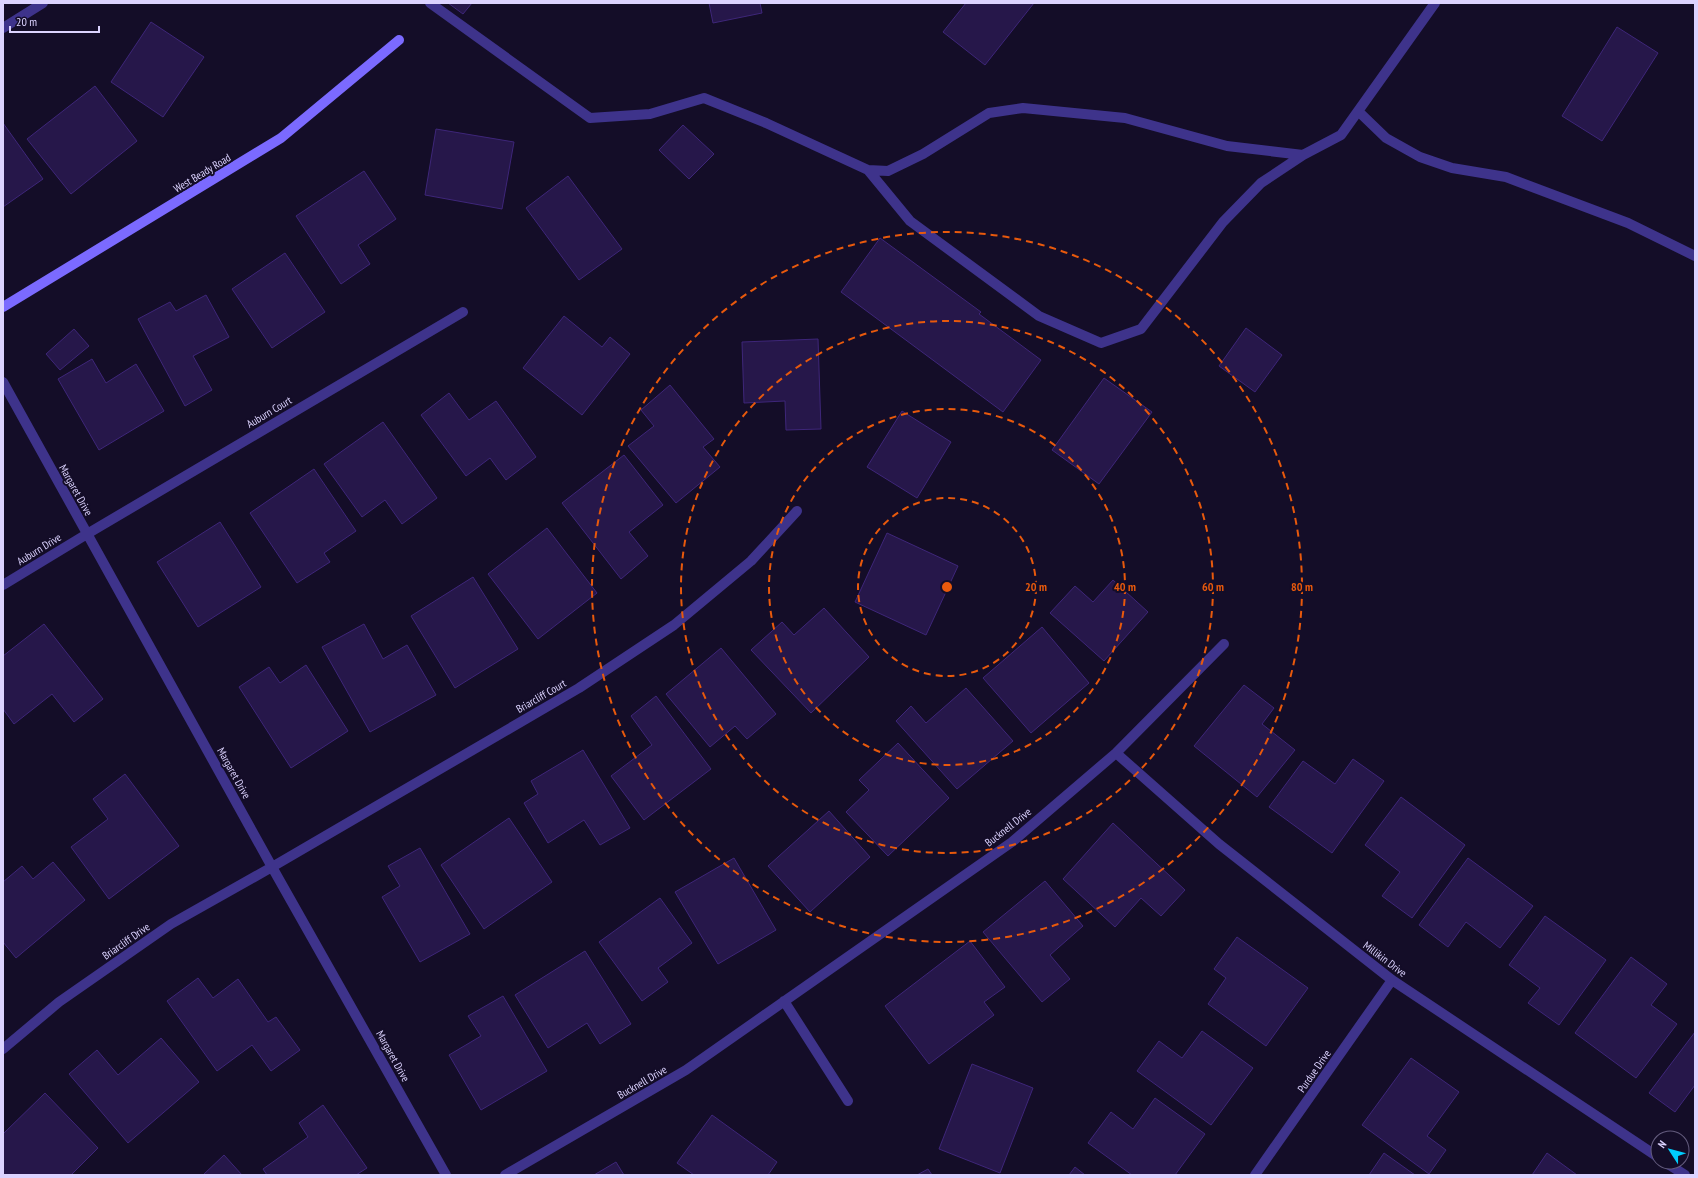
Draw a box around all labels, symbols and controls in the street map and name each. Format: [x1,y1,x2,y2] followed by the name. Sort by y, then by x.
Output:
[10,8,99,34] scale bar
[16,14,37,29] text: 20 m
[171,150,233,196] street label: West Beady Road
[244,393,294,431] street label: Auburn Court
[56,462,96,518] street label: Margaret Drive
[14,530,64,568] street label: Auburn Drive
[1025,579,1047,594] text: 20 m
[1114,579,1136,594] text: 40 m
[1202,579,1224,594] text: 60 m
[1291,579,1313,594] text: 80 m
[940,580,954,594] centre of rings
[514,676,568,716] street label: Briarcliff Court
[214,745,254,801] street label: Margaret Drive
[982,804,1034,849] street label: Bucknell Drive
[100,919,153,962] street label: Briarcliff Drive
[1361,938,1410,980] street label: Millikin Drive
[373,1028,413,1084] street label: Margaret Drive
[1294,1047,1334,1095] street label: Purdue Drive
[615,1062,670,1102] street label: Bucknell Drive
[1650,1130,1690,1170] north arrow
[1654,1138,1669,1151] text: N

